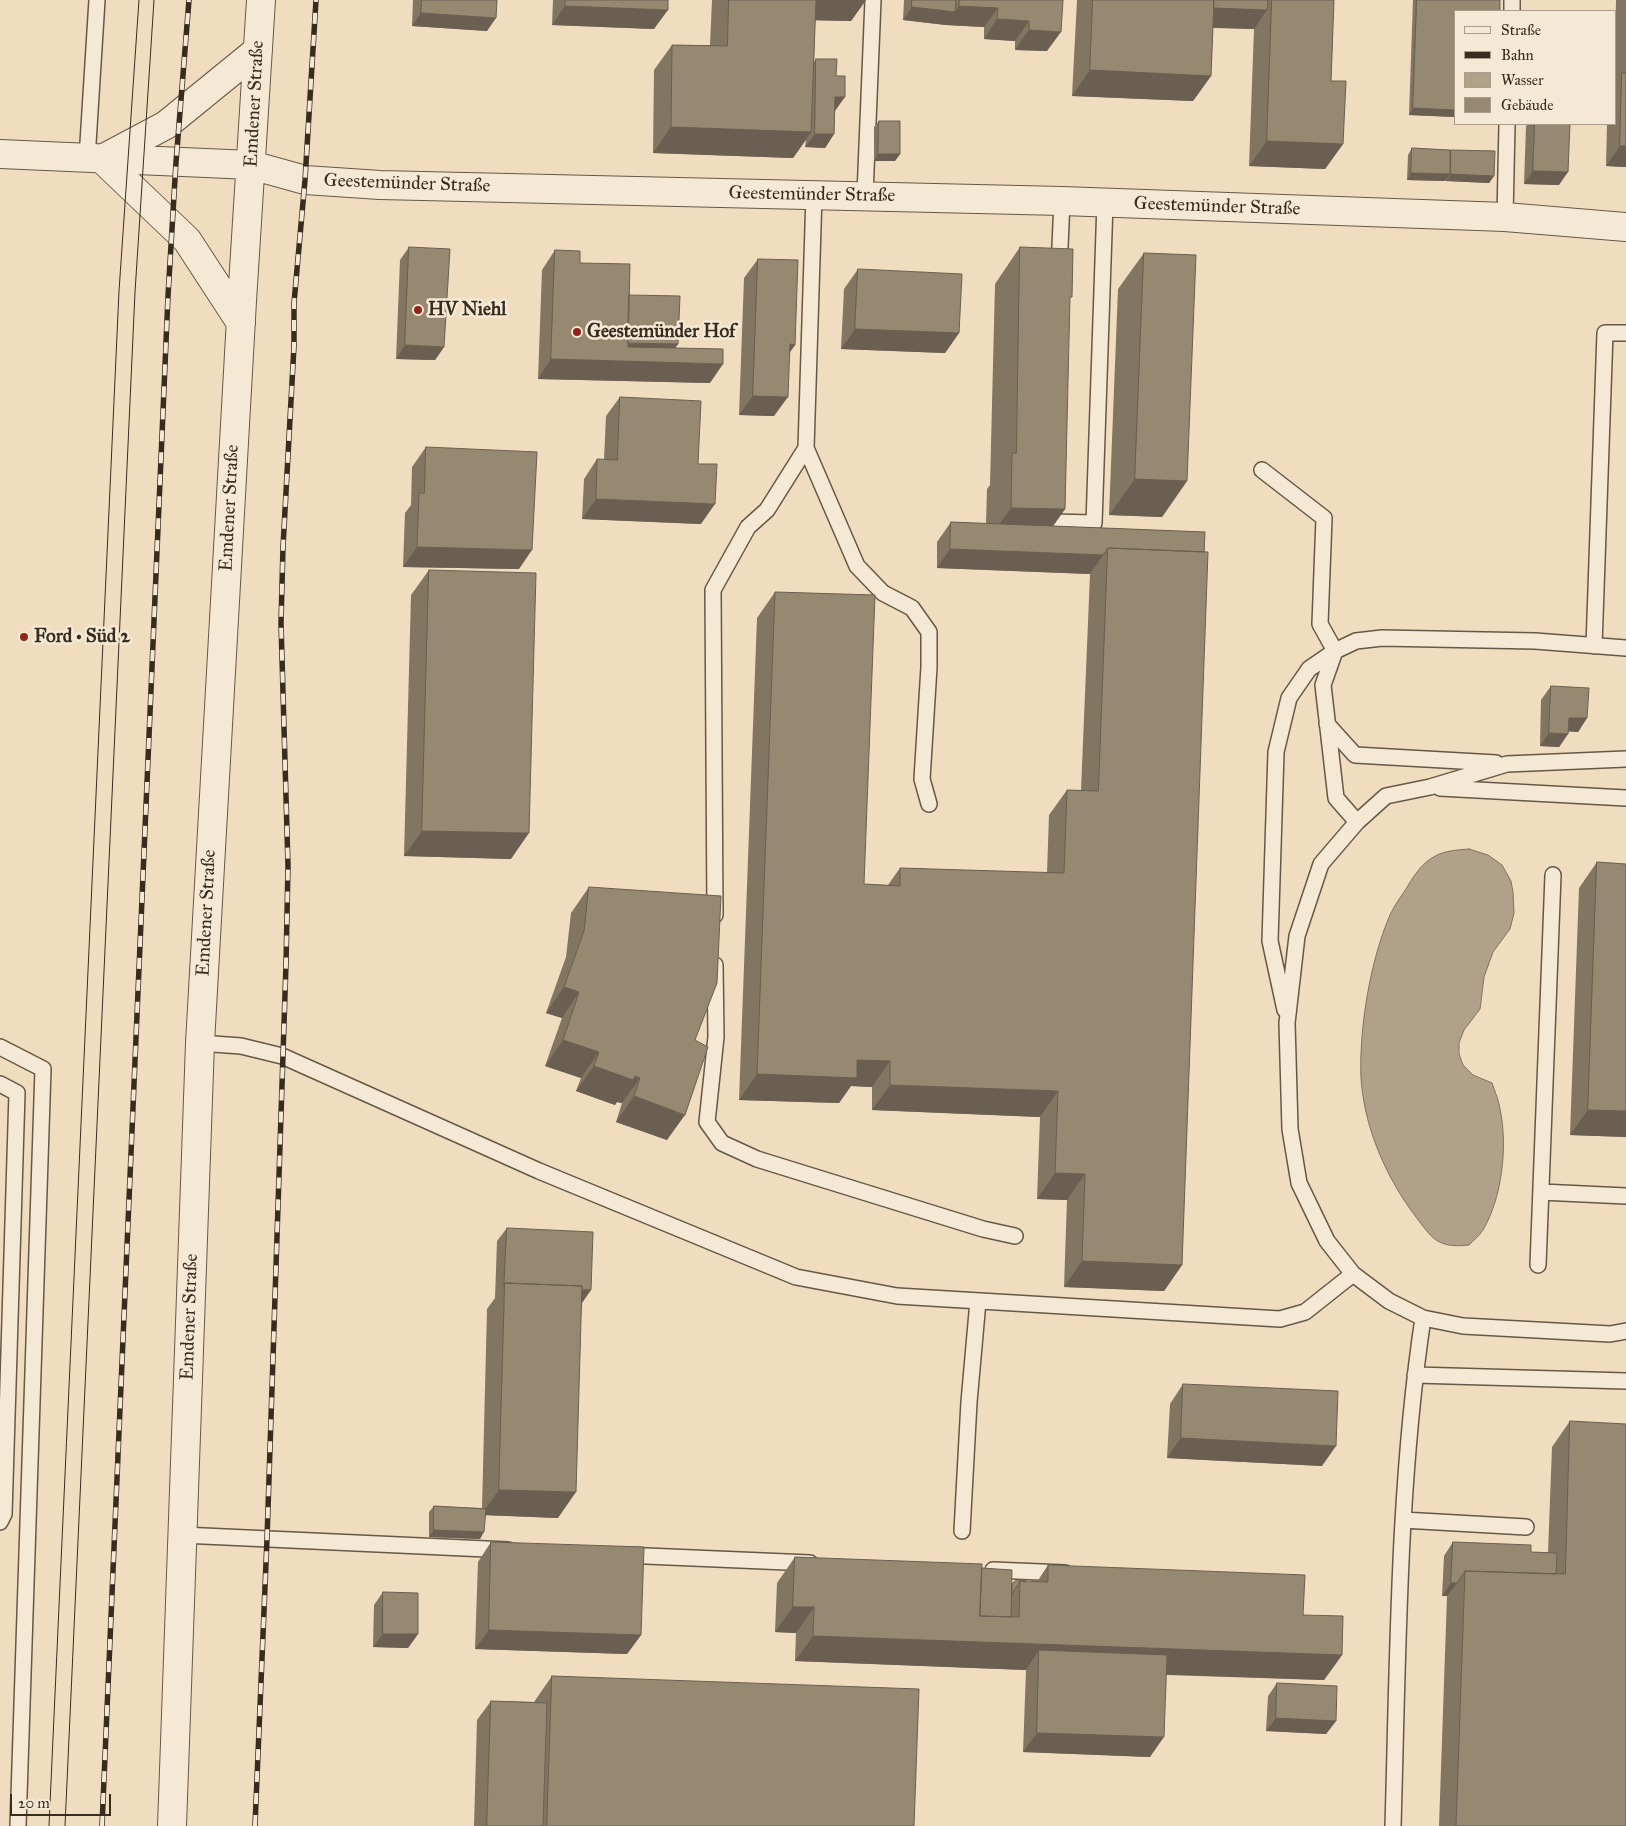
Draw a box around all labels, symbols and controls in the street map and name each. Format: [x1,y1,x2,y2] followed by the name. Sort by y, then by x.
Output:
[1454,10,1616,125] legend
[1501,21,1541,39] text: Straße
[240,40,270,168] street label: Emdener Straße
[1501,46,1534,64] text: Bahn
[1501,71,1544,89] text: Wasser
[1501,96,1554,114] text: Gebäude
[323,170,491,198] street label: Geestemünder Straße
[728,182,896,208] street label: Geestemünder Straße
[1133,193,1301,221] street label: Geestemünder Straße
[428,299,506,321] place label: HV Niehl
[412,304,424,316] marker: HV Niehl
[587,321,735,343] place label: Geestemünder Hof
[571,326,583,338] marker: Geestemünder Hof
[215,444,245,572] street label: Emdener Straße
[34,626,130,648] place label: Ford • Süd 2
[18,631,30,643] marker: Ford • Süd 2
[192,849,222,977] street label: Emdener Straße
[176,1253,204,1381] street label: Emdener Straße
[12,1784,114,1816] scale bar
[18,1794,50,1812] text: 20 m

